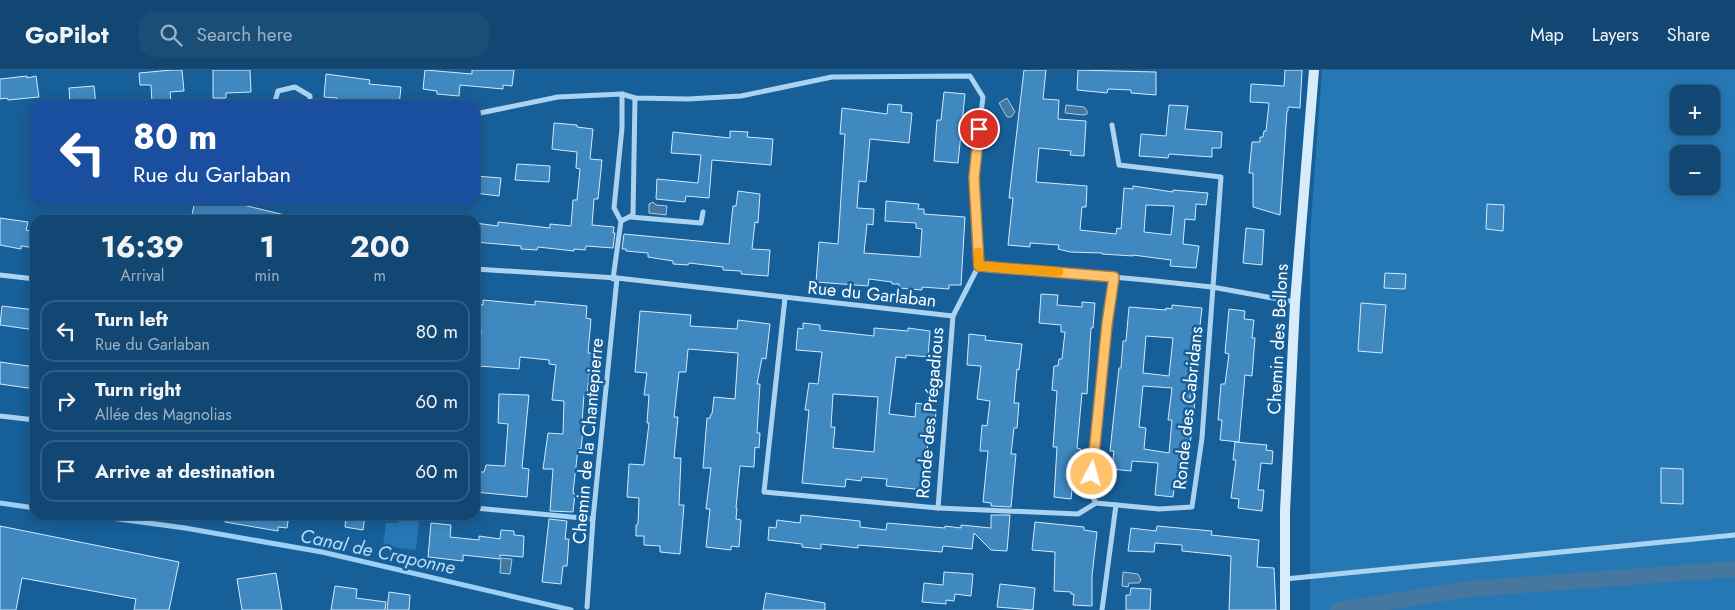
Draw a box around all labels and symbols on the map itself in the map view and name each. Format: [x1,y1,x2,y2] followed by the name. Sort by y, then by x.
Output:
[958,108,1000,150] pin
[1261,263,1295,415] street label: Chemin des Bellons
[806,274,938,314] street label: Rue du Garlaban
[1166,325,1210,491] street label: Ronde des Cabridans
[910,326,950,500] street label: Ronde des Prégadious
[566,337,610,545] street label: Chemin de la Chantepierre
[1065,447,1117,499] position arrow
[298,522,458,581] water label: Canal de Craponne

